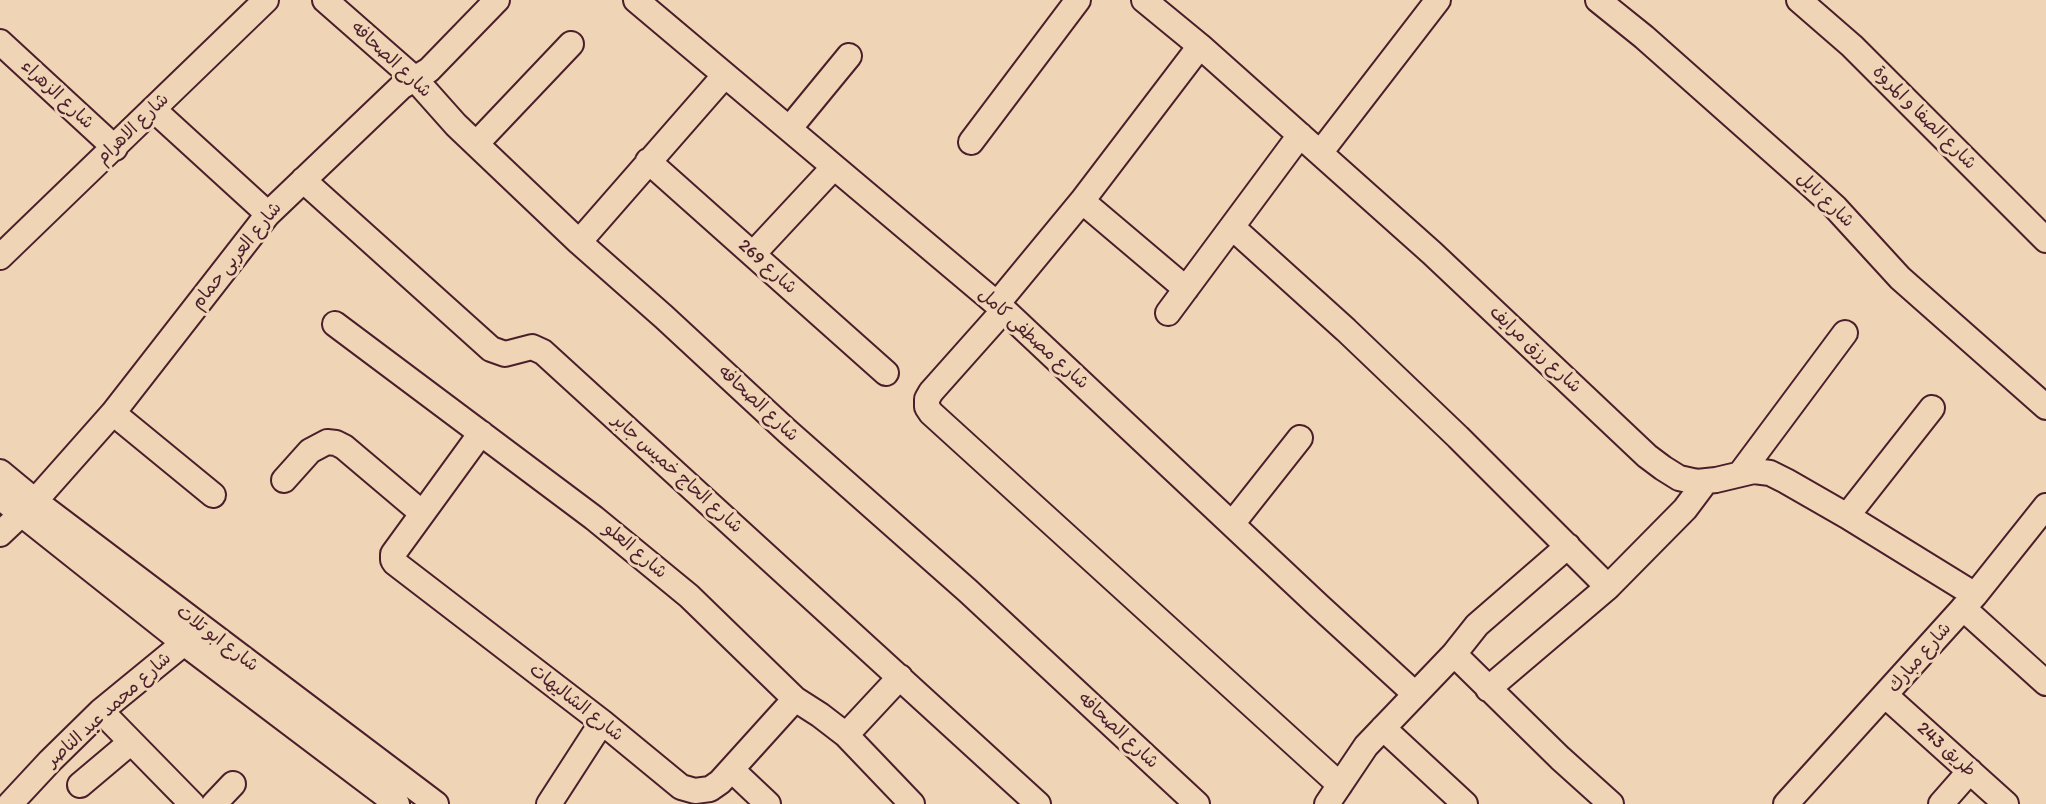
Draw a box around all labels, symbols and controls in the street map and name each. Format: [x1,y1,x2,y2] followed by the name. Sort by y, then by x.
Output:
[346,17,436,103] street label: شارع الصحافه
[16,56,98,134] street label: شارع الزهراء
[1868,62,1980,174] street label: شارع الصفا و المروة
[92,89,174,169] street label: شارع الاهرام
[1792,167,1858,233] street label: شارع نايل
[187,198,287,314] street label: شارع العربى حمام
[733,235,801,299] street label: شارع 269
[973,284,1093,394] street label: شارع مصطفى كامل
[1485,302,1585,398] street label: شارع رزق مرايف
[713,361,803,447] street label: شارع الصحافه
[607,410,747,538] street label: شارع الحاج خميس جابر
[599,518,671,584] street label: شارع العلو
[172,601,262,677] street label: شارع ابو تلات
[1884,619,1956,697] street label: شارع مبارك
[42,648,176,772] street label: شارع محمد عبد الناصر
[525,659,627,747] street label: شارع الشاليهات
[1073,688,1163,774] street label: شارع الصحافه
[1912,718,1980,782] street label: طريق 243

